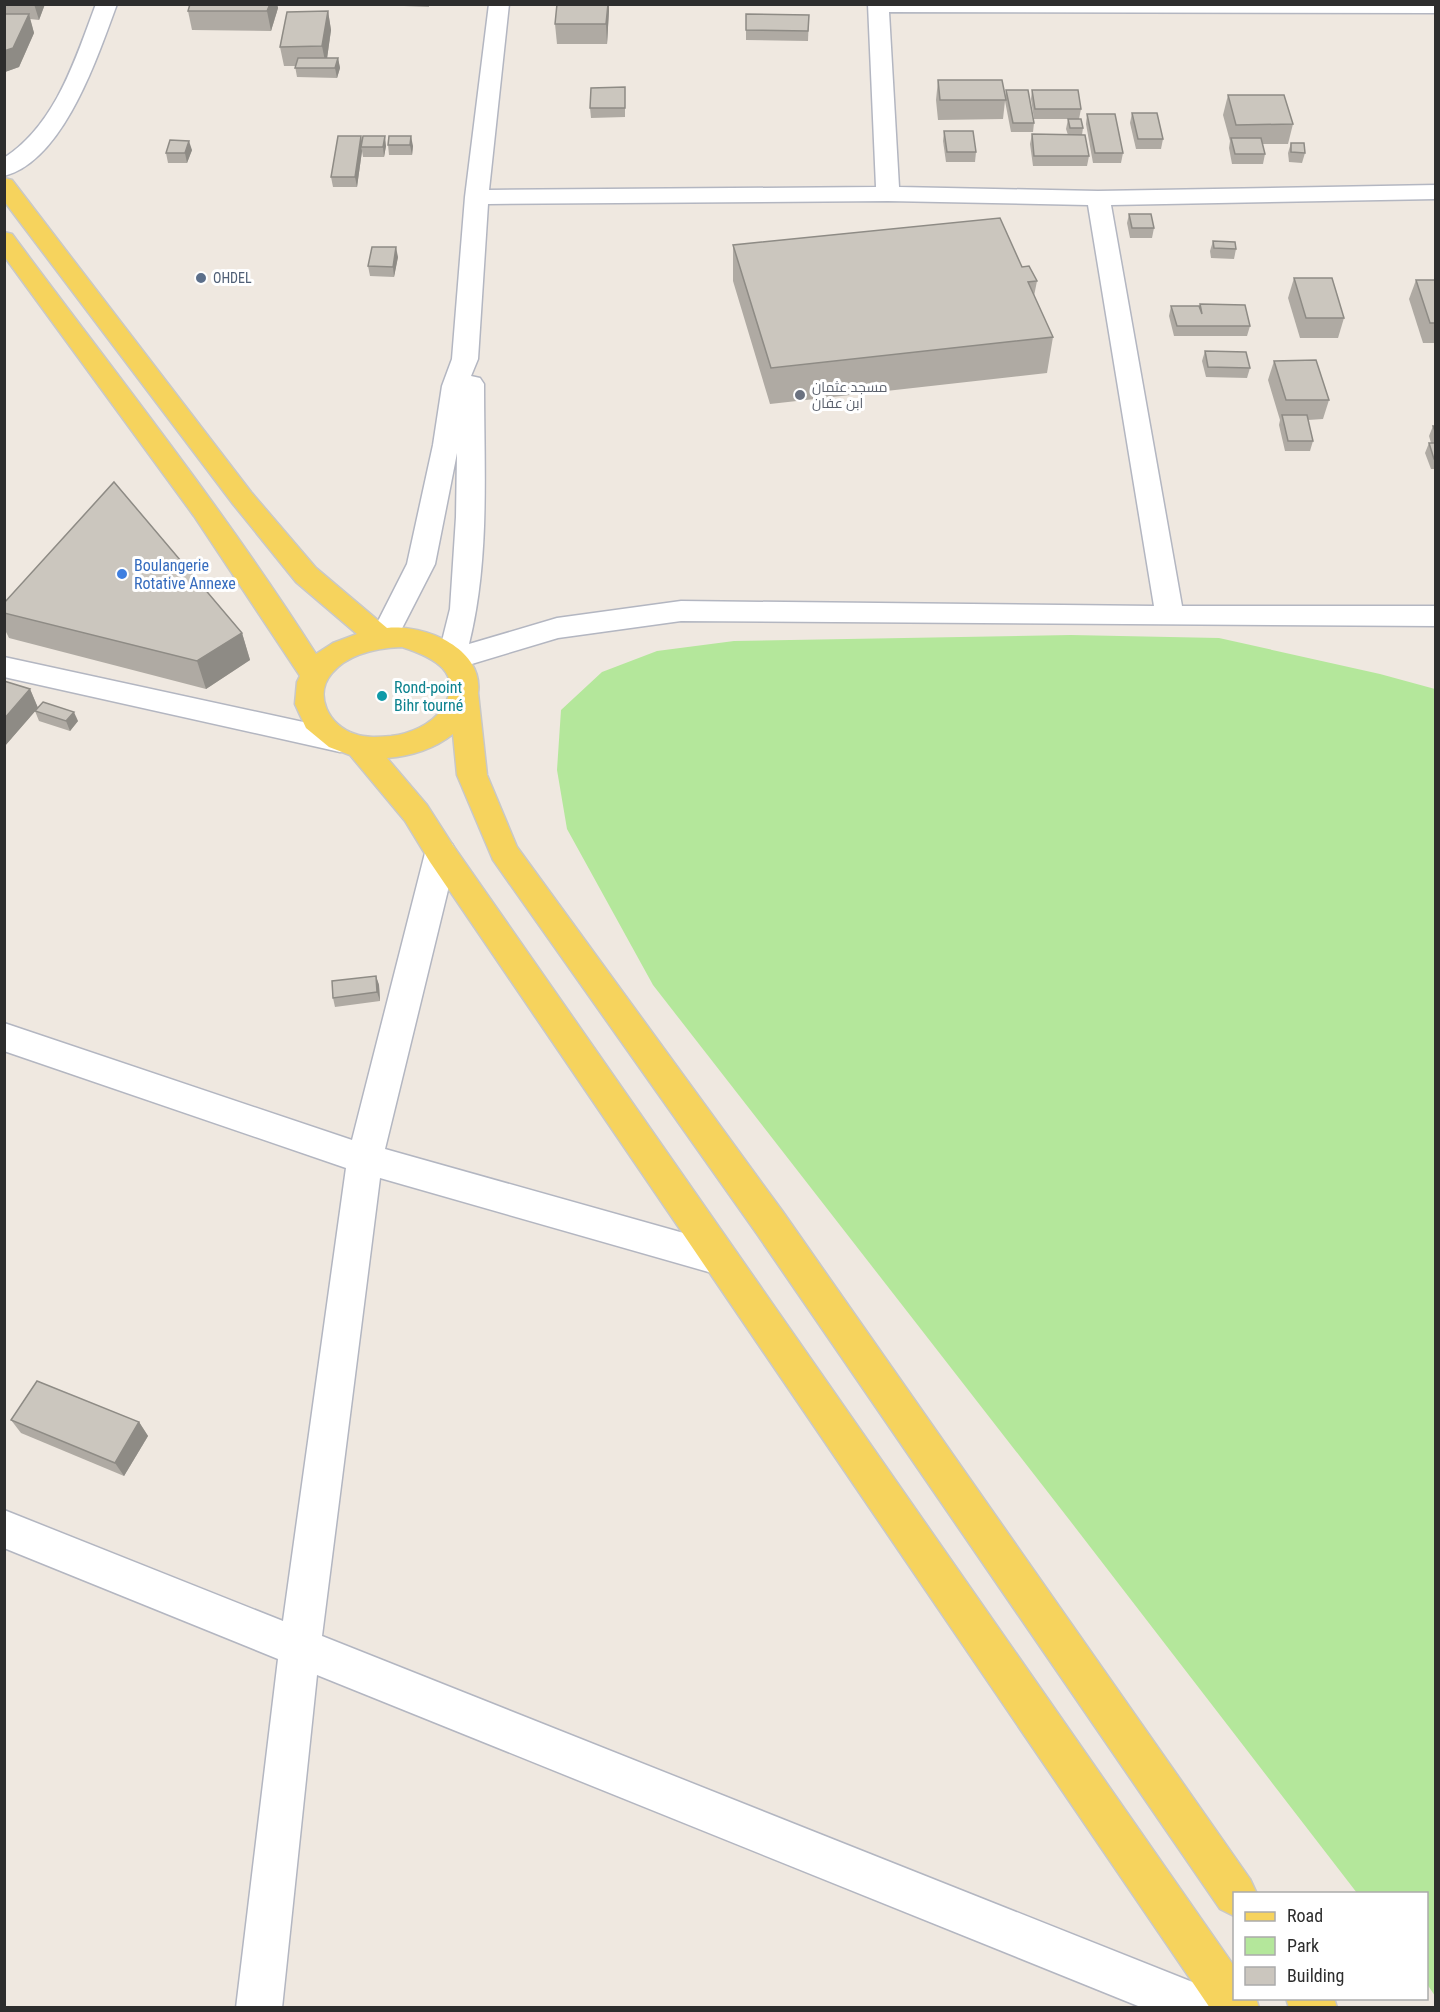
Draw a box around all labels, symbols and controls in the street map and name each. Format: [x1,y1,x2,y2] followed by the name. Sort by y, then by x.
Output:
[213,270,252,286] place label: OHDEL
[194,271,208,285] marker: OHDEL
[812,379,887,411] place label: مسجد عثمان ابن عفان
[793,388,807,402] marker: مسجد عثمان ابن عفان
[134,556,236,593] place label: Boulangerie Rotative Annexe
[115,567,129,581] marker: Boulangerie Rotative Annexe
[394,678,463,715] place label: Rond-point Bihr tourné
[375,689,389,703] marker: Rond-point Bihr tourné
[1233,1892,1428,2000] legend
[1287,1905,1323,1926] text: Road
[1287,1935,1319,1956] text: Park
[1287,1965,1344,1986] text: Building

